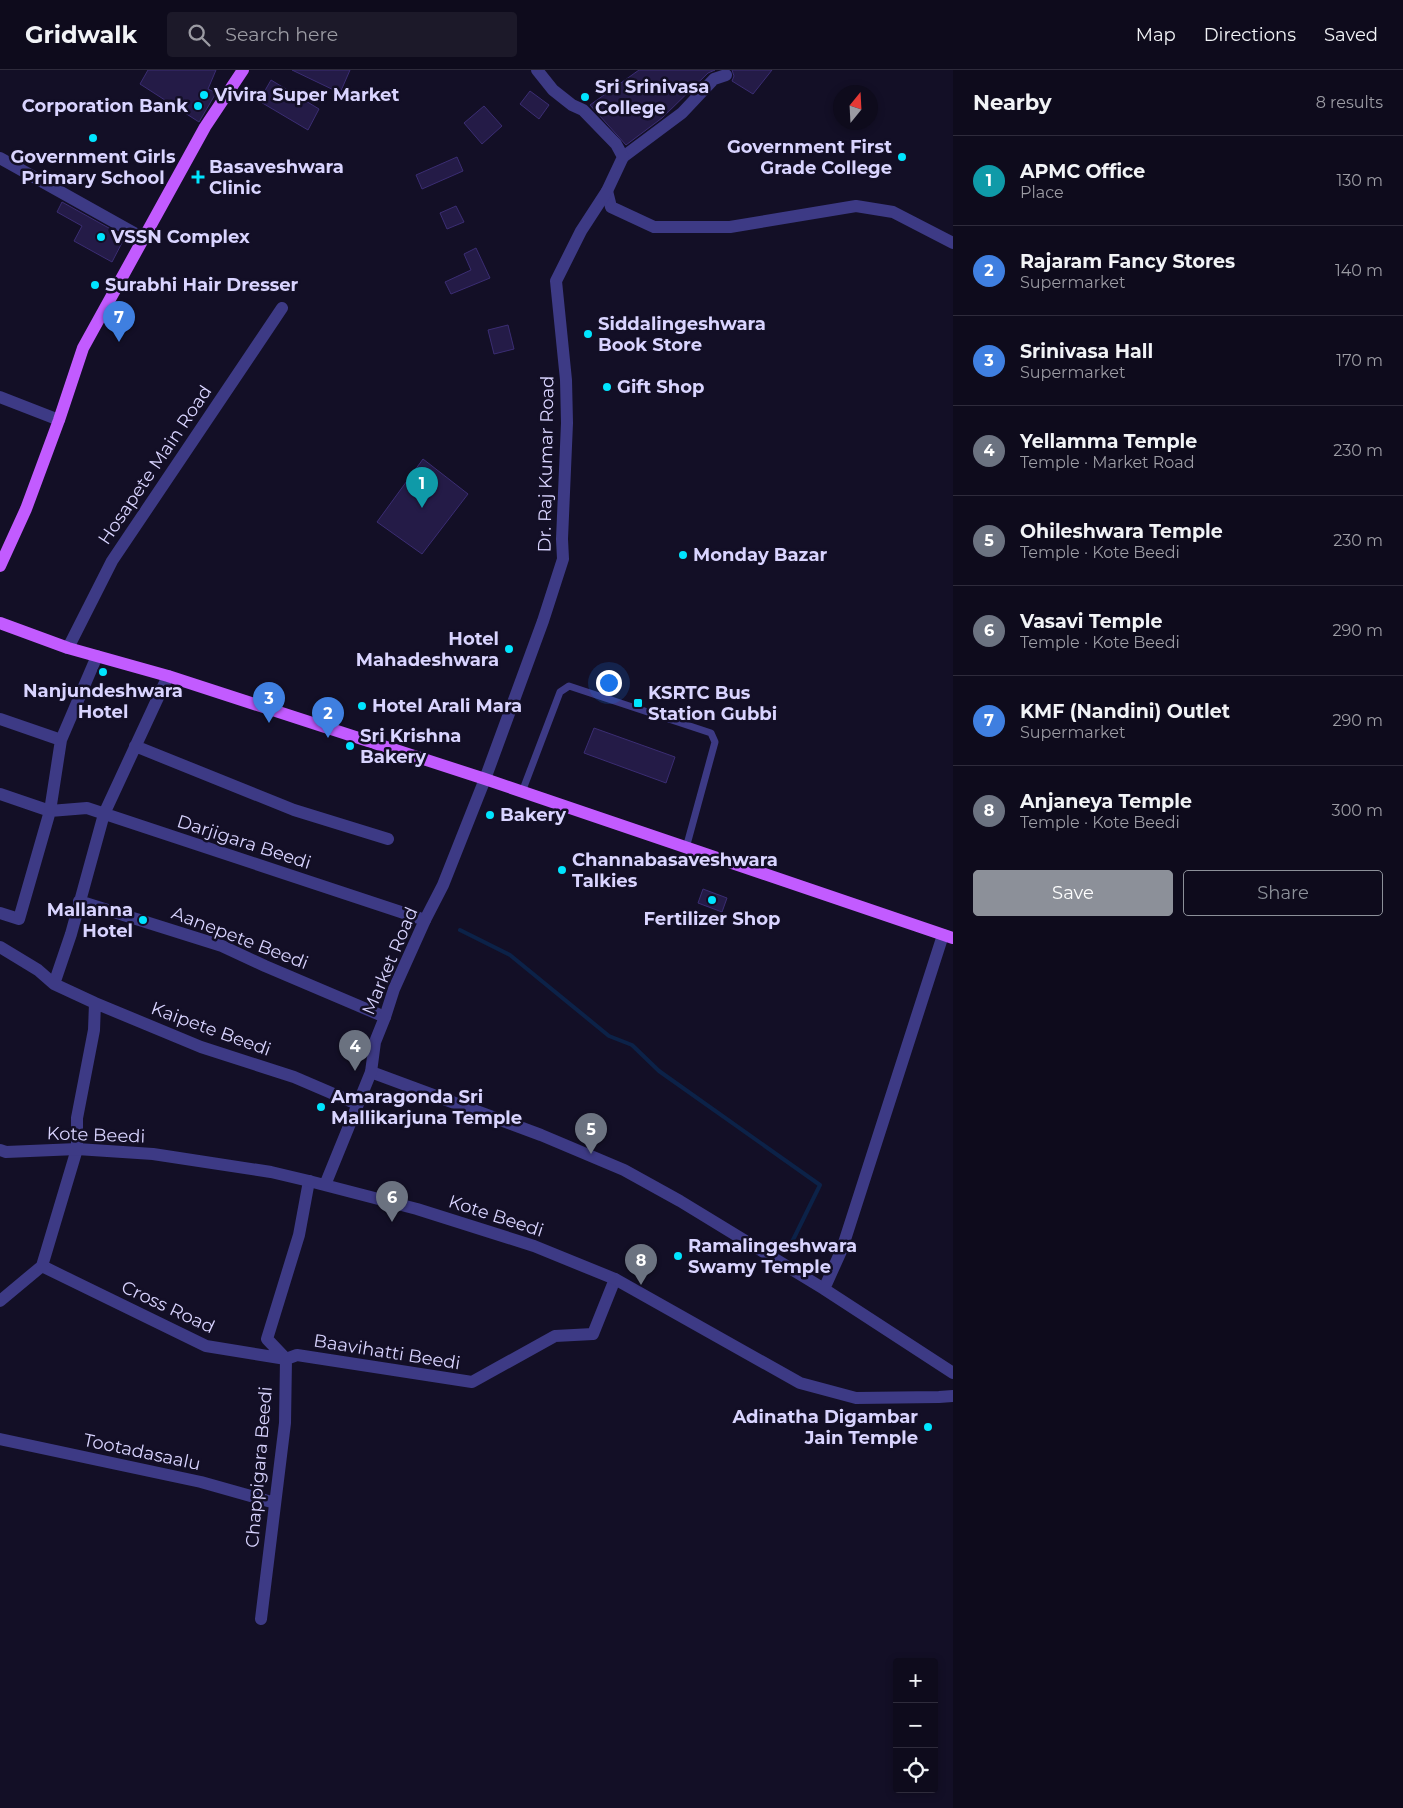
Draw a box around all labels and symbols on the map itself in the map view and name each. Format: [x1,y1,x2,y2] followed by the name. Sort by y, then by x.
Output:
[595,76,709,119] place label: Sri Srinivasa College
[213,84,399,106] place label: Vivira Super Market
[833,85,878,130] north arrow
[198,89,210,101] marker: Vivira Super Market
[579,91,591,103] marker: Sri Srinivasa College
[22,95,188,117] place label: Corporation Bank
[192,100,204,112] marker: Corporation Bank
[87,132,99,144] marker: Government Girls Primary School
[727,136,892,179] place label: Government First Grade College
[10,146,176,189] place label: Government Girls Primary School
[896,151,908,163] marker: Government First Grade College
[209,156,344,199] place label: Basaveshwara Clinic
[191,170,205,184] marker: Basaveshwara Clinic
[110,226,250,248] place label: VSSN Complex
[95,231,107,243] marker: VSSN Complex
[105,274,299,296] place label: Surabhi Hair Dresser
[89,279,101,291] marker: Surabhi Hair Dresser
[103,301,135,342] pin: 7
[598,313,766,356] place label: Siddalingeshwara Book Store
[582,328,594,340] marker: Siddalingeshwara Book Store
[533,375,559,553] street label: Dr. Raj Kumar Road
[617,376,704,398] place label: Gift Shop
[93,381,217,549] street label: Hosapete Main Road
[601,381,613,393] marker: Gift Shop
[406,467,438,508] pin: 1
[693,544,828,566] place label: Monday Bazar
[677,549,689,561] marker: Monday Bazar
[356,628,499,671] place label: Hotel Mahadeshwara
[503,643,515,655] marker: Hotel Mahadeshwara
[97,666,109,678] marker: Nanjundeshwara Hotel
[596,670,622,696] your location
[23,680,183,723] place label: Nanjundeshwara Hotel
[253,682,285,723] pin: 3
[648,682,777,725] place label: KSRTC Bus Station Gubbi
[372,695,522,717] place label: Hotel Arali Mara
[312,697,344,738] pin: 2
[632,697,644,709] marker: KSRTC Bus Station Gubbi
[356,700,368,712] marker: Hotel Arali Mara
[360,725,461,768] place label: Sri Krishna Bakery
[344,740,356,752] marker: Sri Krishna Bakery
[500,804,566,826] place label: Bakery
[484,809,496,821] marker: Bakery
[174,810,314,874] street label: Darjigara Beedi
[572,849,778,892] place label: Channabasaveshwara Talkies
[556,864,568,876] marker: Channabasaveshwara Talkies
[706,894,718,906] marker: Fertilizer Shop
[47,899,133,942] place label: Mallanna Hotel
[169,902,311,974] street label: Aanepete Beedi
[357,904,423,1018] street label: Market Road
[644,908,780,930] place label: Fertilizer Shop
[137,914,149,926] marker: Mallanna Hotel
[148,997,274,1061] street label: Kaipete Beedi
[339,1030,371,1071] pin: 4
[330,1086,522,1129] place label: Amaragonda Sri Mallikarjuna Temple
[315,1101,327,1113] marker: Amaragonda Sri Mallikarjuna Temple
[575,1113,607,1154] pin: 5
[46,1122,146,1148] street label: Kote Beedi
[376,1181,408,1222] pin: 6
[446,1190,546,1242] street label: Kote Beedi
[688,1235,857,1278] place label: Ramalingeshwara Swamy Temple
[625,1244,657,1285] pin: 8
[672,1250,684,1262] marker: Ramalingeshwara Swamy Temple
[118,1276,218,1338] street label: Cross Road
[312,1330,462,1374] street label: Baavihatti Beedi
[241,1385,277,1549] street label: Chappigara Beedi
[731,1406,918,1449] place label: Adinatha Digambar Jain Temple
[922,1421,934,1433] marker: Adinatha Digambar Jain Temple
[81,1429,203,1475] street label: Tootadasaalu

